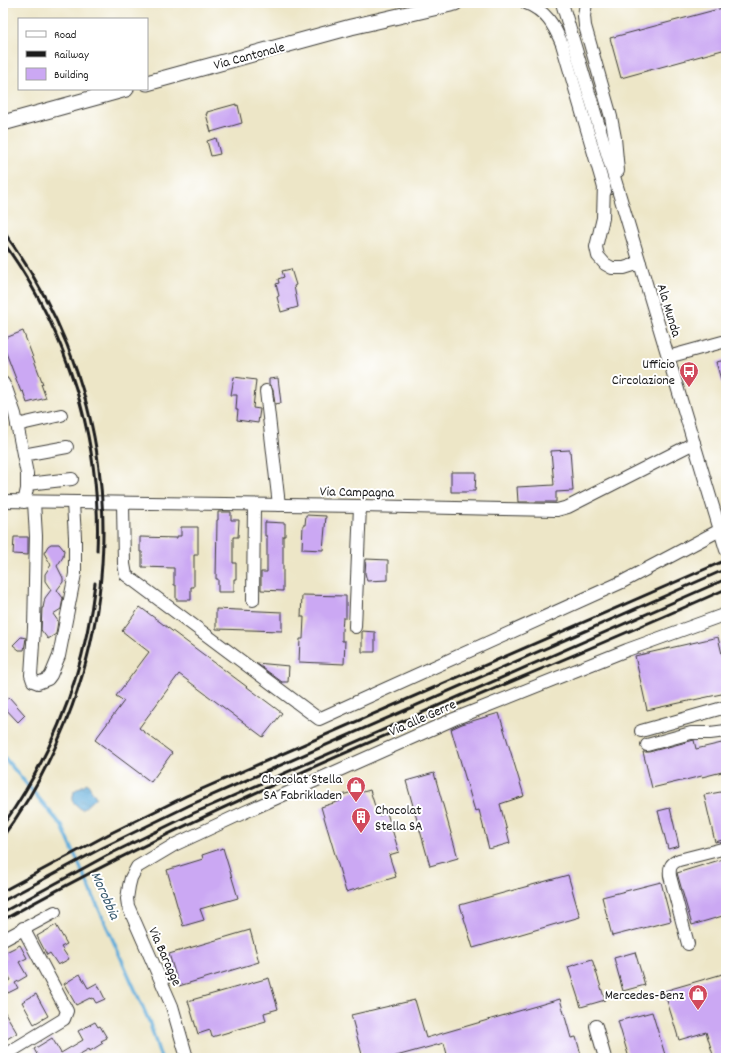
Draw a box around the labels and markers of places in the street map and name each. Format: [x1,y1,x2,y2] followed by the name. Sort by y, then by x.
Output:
[612,355,675,391] place label: Ufficio Circolazione
[678,360,700,388] bus stop icon: Ufficio Circolazione
[262,770,342,806] place label: Chocolat Stella SA Fabrikladen
[345,775,367,803] shop icon: Chocolat Stella SA Fabrikladen
[375,801,423,837] place label: Chocolat Stella SA
[350,806,372,834] building icon: Chocolat Stella SA
[687,983,709,1011] shop icon: Mercedes-Benz
[605,986,685,1006] place label: Mercedes-Benz

